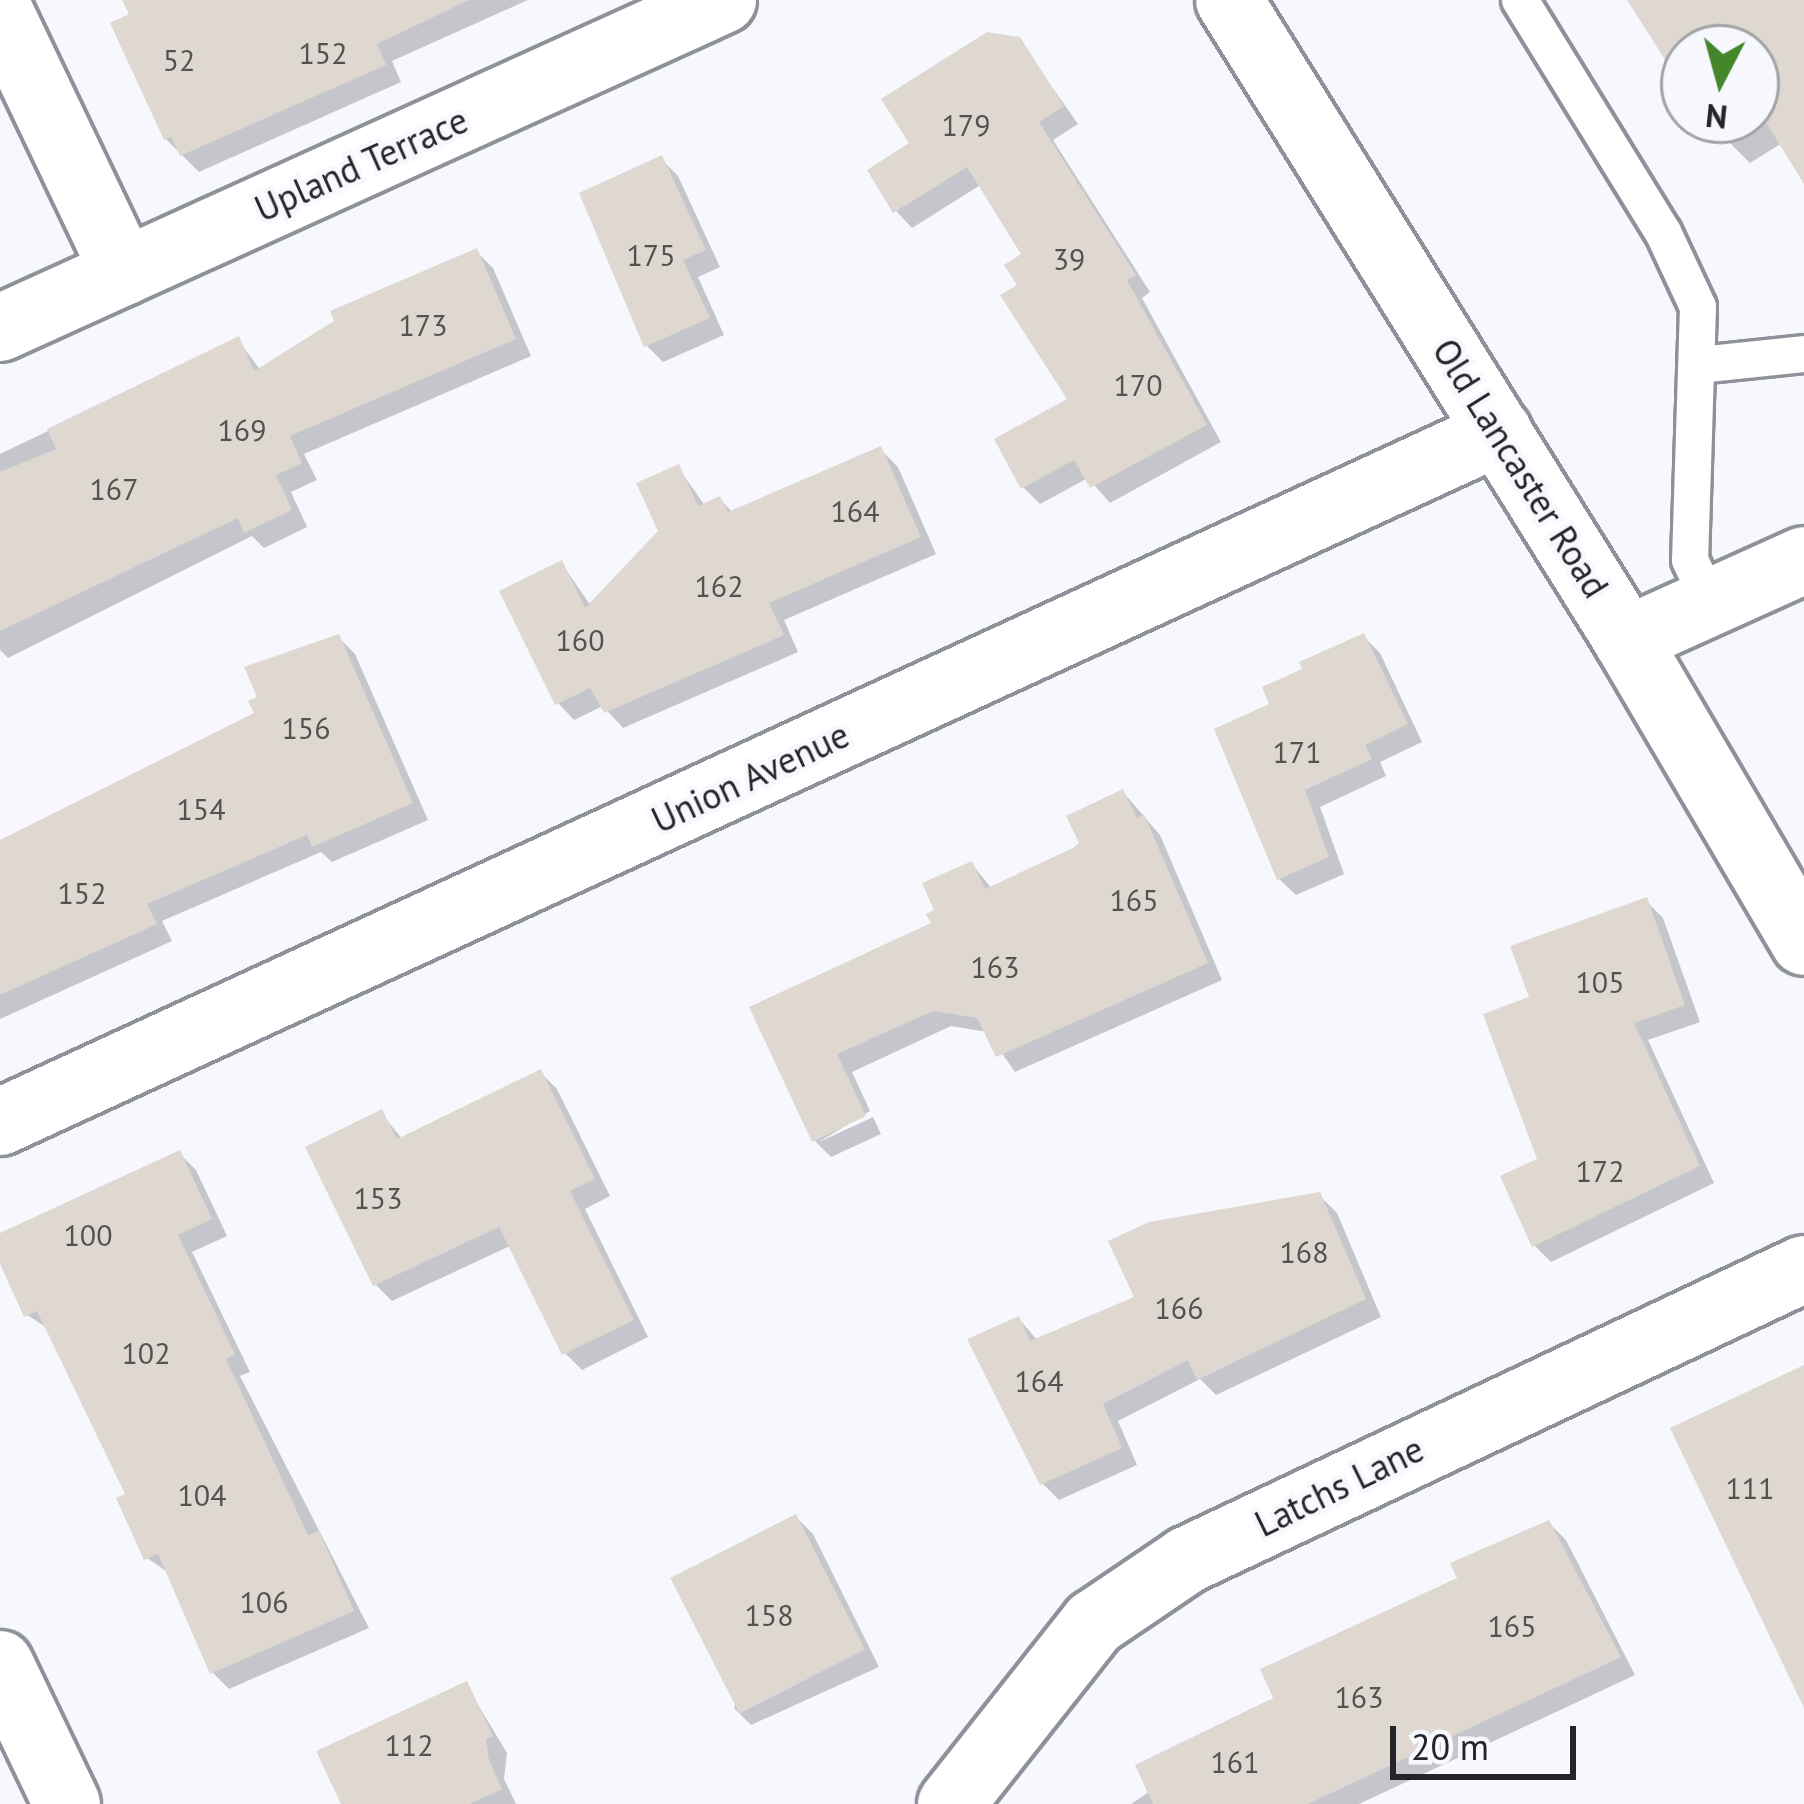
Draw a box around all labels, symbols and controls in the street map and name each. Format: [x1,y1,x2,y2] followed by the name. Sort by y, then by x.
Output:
[1660,24,1780,144] north arrow
[298,35,348,71] house number: 152
[163,42,195,78] house number: 52
[1703,95,1730,140] text: N
[247,98,475,230] street label: Upland Terrace
[941,107,991,143] house number: 179
[626,237,676,273] house number: 175
[1053,241,1085,277] house number: 39
[398,307,448,343] house number: 173
[1424,331,1618,605] street label: Old Lancaster Road
[1113,367,1163,403] house number: 170
[217,412,267,448] house number: 169
[89,471,139,507] house number: 167
[830,493,880,529] house number: 164
[694,568,744,604] house number: 162
[555,622,605,658] house number: 160
[281,710,331,746] house number: 156
[644,712,856,842] street label: Union Avenue
[1272,734,1322,770] house number: 171
[176,791,226,827] house number: 154
[57,875,107,911] house number: 152
[1109,882,1159,918] house number: 165
[970,949,1020,985] house number: 163
[1575,964,1625,1000] house number: 105
[1575,1153,1625,1189] house number: 172
[353,1180,403,1216] house number: 153
[63,1217,113,1253] house number: 100
[1279,1234,1329,1270] house number: 168
[1154,1290,1204,1326] house number: 166
[121,1335,171,1371] house number: 102
[1014,1363,1064,1399] house number: 164
[1248,1427,1430,1545] street label: Latchs Lane
[1725,1470,1775,1506] house number: 111
[177,1477,227,1513] house number: 104
[239,1584,289,1620] house number: 106
[744,1597,794,1633] house number: 158
[1487,1608,1537,1644] house number: 165
[1334,1679,1384,1715] house number: 163
[1396,1702,1582,1776] scale bar
[1411,1723,1489,1770] text: 20 m
[384,1727,434,1763] house number: 112
[1210,1744,1260,1780] house number: 161

